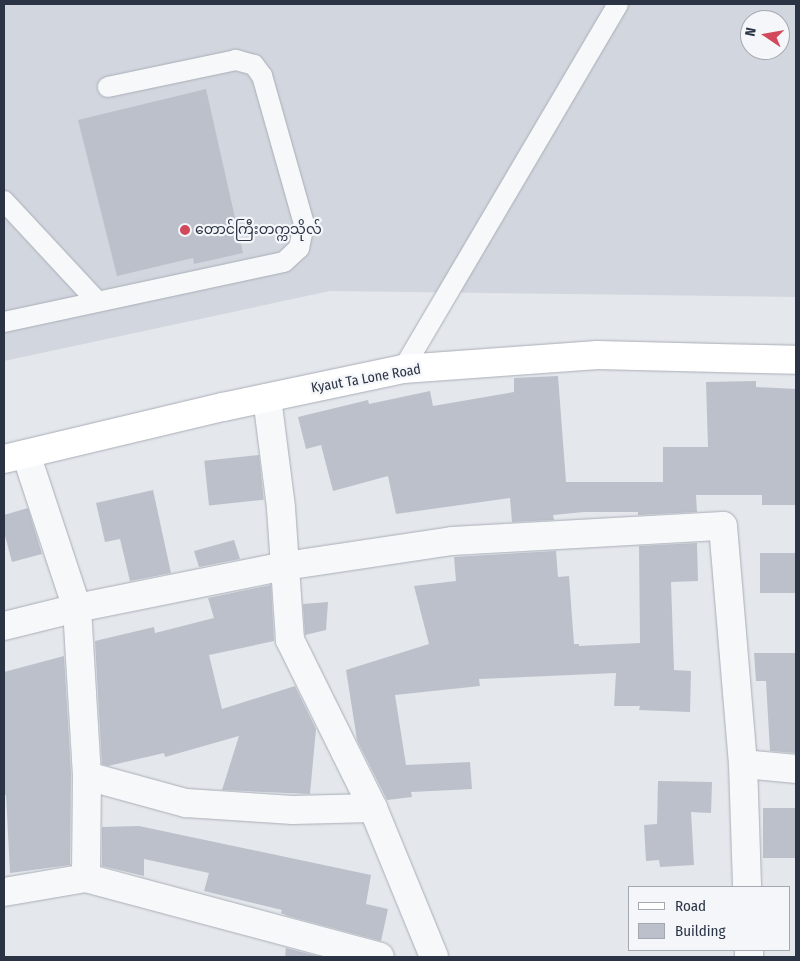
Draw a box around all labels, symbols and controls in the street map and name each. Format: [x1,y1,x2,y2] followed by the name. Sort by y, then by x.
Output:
[740,10,790,60] north arrow
[742,26,760,38] text: N
[195,222,322,238] place label: တောင်ကြီးတက္ကသိုလ်
[179,224,191,236] marker: တောင်ကြီးတက္ကသိုလ်
[310,361,422,397] street label: Kyaut Ta Lone Road
[628,886,790,951] legend
[675,897,706,915] text: Road
[675,922,726,940] text: Building

